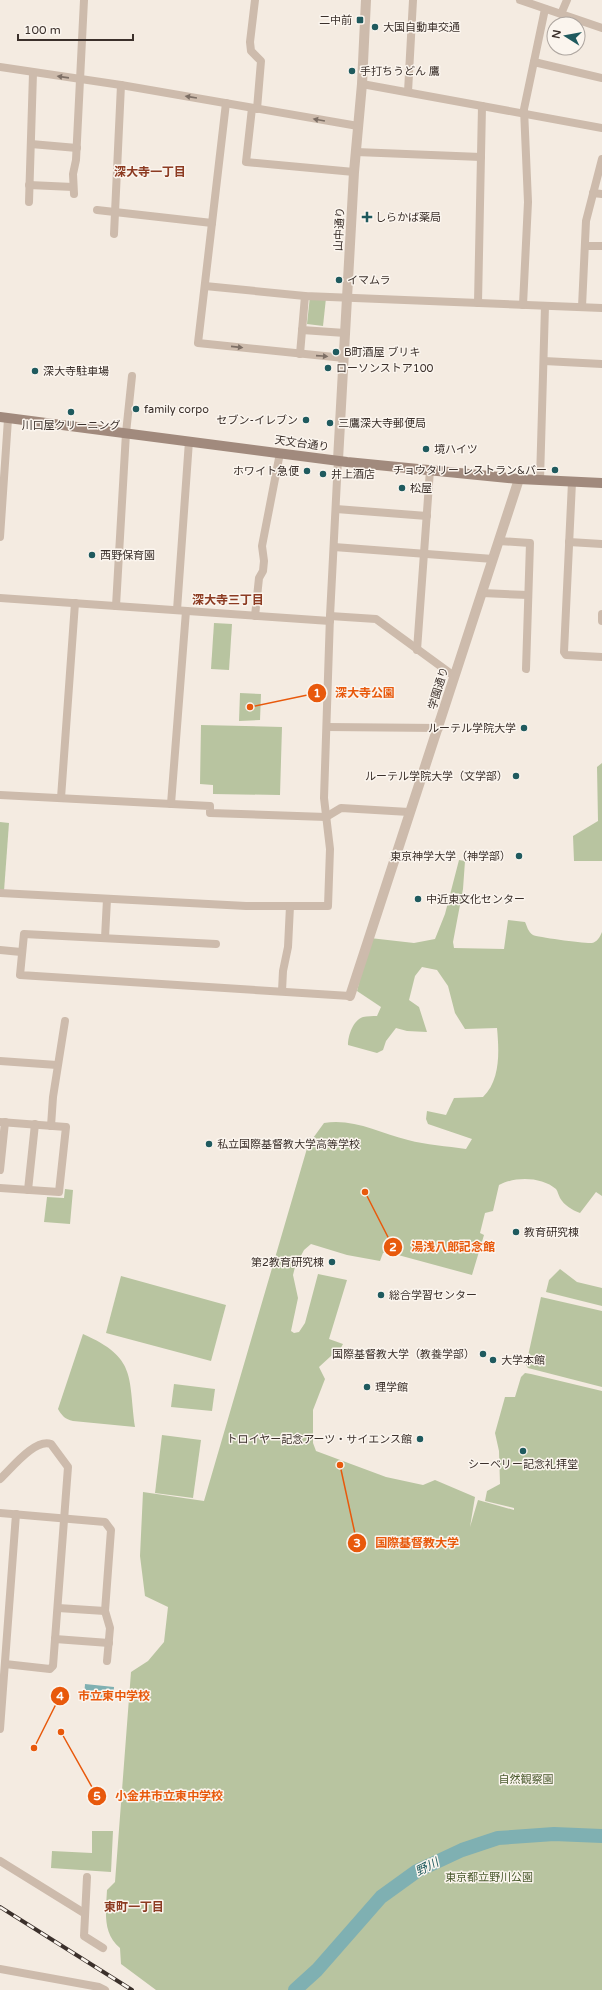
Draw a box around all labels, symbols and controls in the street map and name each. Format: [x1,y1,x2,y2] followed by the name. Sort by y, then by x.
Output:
[319,14,352,27] place label: 二中前
[355,15,365,25] marker: 二中前
[18,16,133,42] scale bar
[546,16,586,56] north arrow
[383,21,460,34] place label: 大国自動車交通
[370,22,380,32] marker: 大国自動車交通
[24,23,61,37] text: 100 m
[549,29,564,40] text: N
[360,65,440,78] place label: 手打ちうどん 鷹
[347,66,357,76] marker: 手打ちうどん 鷹
[57,74,69,80] one-way arrow
[185,94,197,100] one-way arrow
[313,117,325,123] one-way arrow
[114,165,186,179] district label: 深大寺一丁目
[332,207,347,251] street label: 山中通り
[375,211,441,224] place label: しらかば薬局
[362,212,372,222] marker: しらかば薬局
[347,274,390,287] place label: イマムラ
[334,275,344,285] marker: イマムラ
[231,344,243,351] one-way arrow
[344,346,420,359] place label: B町酒屋 ブリキ
[331,347,341,357] marker: B町酒屋 ブリキ
[316,353,329,359] one-way arrow
[336,362,434,375] place label: ローソンストア100
[323,363,333,373] marker: ローソンストア100
[43,365,109,378] place label: 深大寺駐車場
[30,366,40,376] marker: 深大寺駐車場
[144,403,209,416] place label: family corpo
[131,404,141,414] marker: family corpo
[66,407,76,417] marker: 川口屋クリーニング
[217,414,298,427] place label: セブン-イレブン
[301,415,311,425] marker: セブン-イレブン
[338,417,426,430] place label: 三鷹深大寺郵便局
[325,418,335,428] marker: 三鷹深大寺郵便局
[22,419,121,432] place label: 川口屋クリーニング
[274,433,330,454] street label: 天文台通り
[434,443,478,456] place label: 境ハイツ
[421,444,431,454] marker: 境ハイツ
[393,464,547,477] place label: チョウタリー レストラン&バー
[233,465,300,478] place label: ホワイト急便
[550,465,560,475] marker: チョウタリー レストラン&バー
[302,466,312,476] marker: ホワイト急便
[331,468,375,481] place label: 井上酒店
[318,469,328,479] marker: 井上酒店
[410,482,432,495] place label: 松屋
[397,483,407,493] marker: 松屋
[100,549,155,562] place label: 西野保育園
[87,550,97,560] marker: 西野保育園
[192,593,264,607] district label: 深大寺三丁目
[426,665,451,711] street label: 学園通り
[307,681,403,705] callout: 深大寺公園
[313,686,321,700] text: 1
[335,686,395,700] text: 深大寺公園
[428,722,516,735] place label: ルーテル学院大学
[519,723,529,733] marker: ルーテル学院大学
[365,770,508,783] place label: ルーテル学院大学（文学部）
[511,771,521,781] marker: ルーテル学院大学（文学部）
[390,850,511,863] place label: 東京神学大学（神学部）
[514,851,524,861] marker: 東京神学大学（神学部）
[426,893,525,906] place label: 中近東文化センター
[413,894,423,904] marker: 中近東文化センター
[217,1138,360,1151] place label: 私立国際基督教大学高等学校
[204,1139,214,1149] marker: 私立国際基督教大学高等学校
[524,1226,579,1239] place label: 教育研究棟
[511,1227,521,1237] marker: 教育研究棟
[383,1235,503,1259] callout: 湯浅八郎記念館
[389,1240,397,1254] text: 2
[411,1240,495,1254] text: 湯浅八郎記念館
[251,1256,324,1269] place label: 第2教育研究棟
[327,1257,337,1267] marker: 第2教育研究棟
[389,1289,477,1302] place label: 総合学習センター
[376,1290,386,1300] marker: 総合学習センター
[332,1348,475,1361] place label: 国際基督教大学（教養学部）
[478,1349,488,1359] marker: 国際基督教大学（教養学部）
[501,1354,545,1367] place label: 大学本館
[488,1355,498,1365] marker: 大学本館
[375,1381,408,1394] place label: 理学館
[362,1382,372,1392] marker: 理学館
[227,1433,412,1446] place label: トロイヤー記念アーツ・サイエンス館
[415,1434,425,1444] marker: トロイヤー記念アーツ・サイエンス館
[518,1446,528,1456] marker: シーベリー記念礼拝堂
[468,1458,578,1471] place label: シーベリー記念礼拝堂
[347,1531,467,1555] callout: 国際基督教大学
[353,1536,361,1550] text: 3
[375,1536,459,1550] text: 国際基督教大学
[50,1684,158,1708] callout: 市立東中学校
[56,1689,64,1703] text: 4
[78,1689,150,1703] text: 市立東中学校
[499,1773,554,1786] park label: 自然観察園
[87,1784,231,1808] callout: 小金井市立東中学校
[93,1789,101,1803] text: 5
[115,1789,223,1803] text: 小金井市立東中学校
[413,1854,443,1879] water label: 野川
[445,1871,533,1884] park label: 東京都立野川公園
[104,1900,164,1914] district label: 東町一丁目

